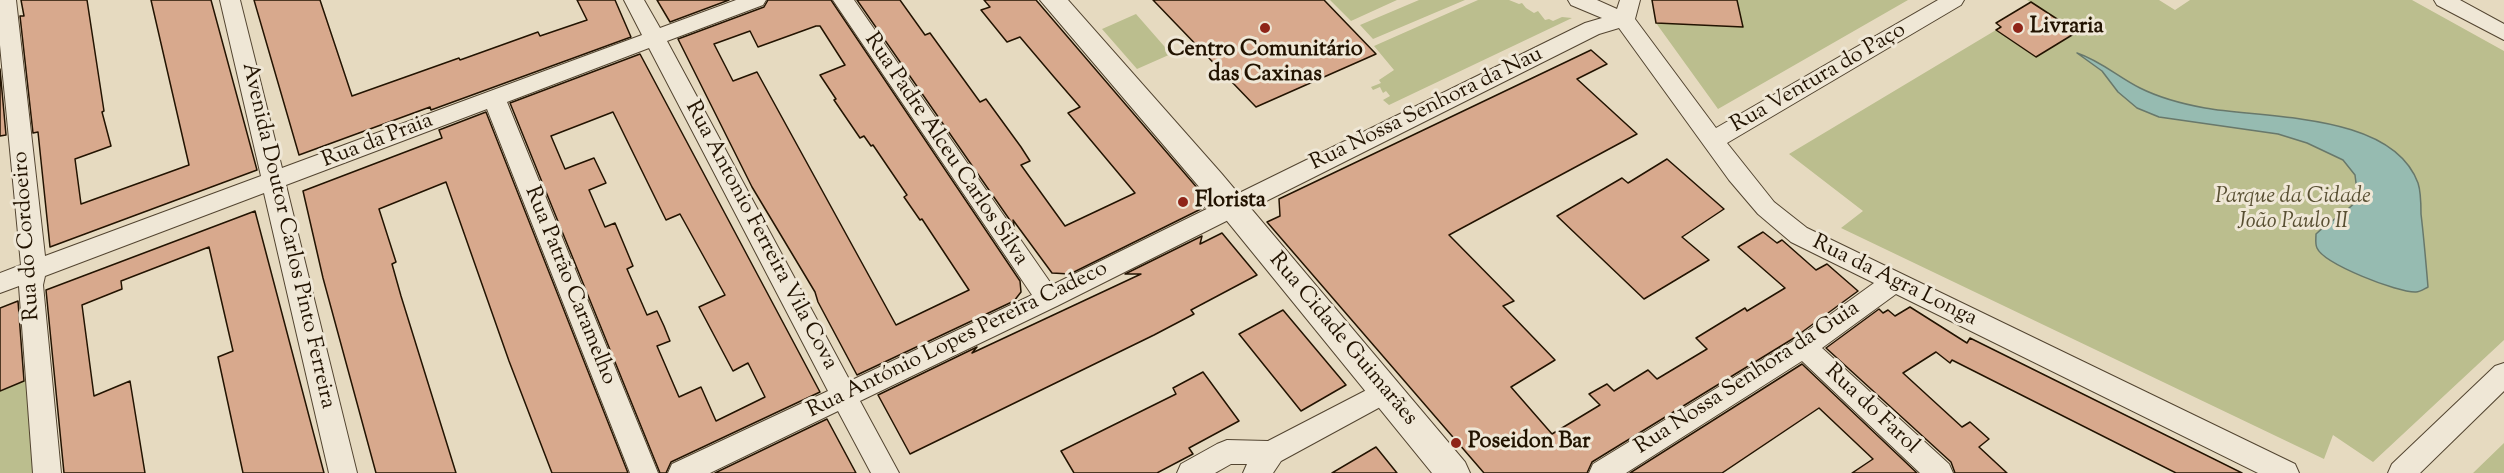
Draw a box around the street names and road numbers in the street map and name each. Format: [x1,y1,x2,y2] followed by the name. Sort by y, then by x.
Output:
[1727,18,1911,140] street label: Rua Ventura do Paço
[857,29,1033,271] street label: Rua Padre Alceu Carlos Silva
[1306,42,1548,178] street label: Rua Nossa Senhora da Nau
[234,60,340,412] street label: Avenida Doutor Carlos Pinto Ferreira
[678,97,842,375] street label: Rua Antonio Ferreira Vila Cova
[319,109,437,175] street label: Rua da Praia
[9,150,47,322] street label: Rua do Cordoeiro
[517,183,621,389] street label: Rua Patrão Caramelho
[1807,231,1981,333] street label: Rua da Agra Longa
[1262,248,1422,432] street label: Rua Cidade Guimarães
[804,257,1112,425] street label: Rua António Lopes Pereira Cadeco
[1631,296,1865,462] street label: Rua Nossa Senhora da Guia
[1818,360,1924,460] street label: Rua do Farol

